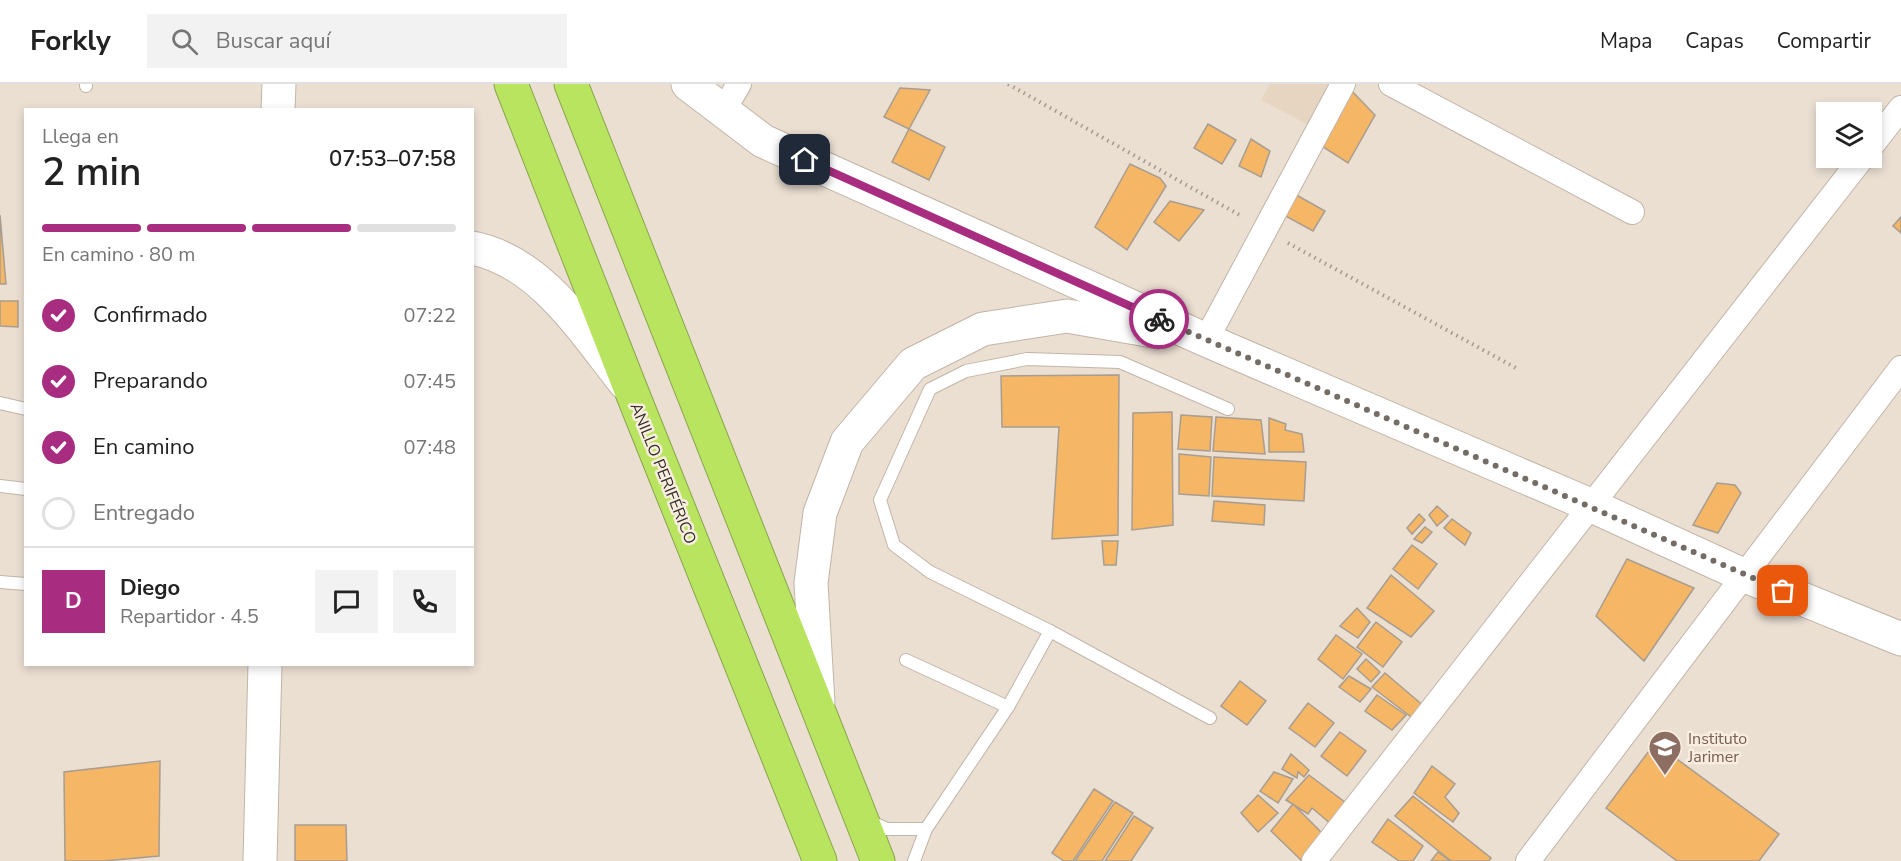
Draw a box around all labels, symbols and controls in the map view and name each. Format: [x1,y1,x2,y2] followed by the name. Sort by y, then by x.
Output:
[147,14,567,68] search box
[30,22,111,60] text: Forkly
[168,25,201,58] icon: search
[216,26,331,56] text: Buscar aquí
[1600,27,1652,55] text: Mapa
[1685,27,1744,55] text: Capas
[1777,27,1871,55] text: Compartir
[1816,102,1882,168] map controls
[1816,102,1882,168] button: layers
[42,123,119,150] text: Llega en
[779,134,830,185] pin
[788,143,821,176] icon: home
[329,144,456,174] text: 07:53–07:58
[42,146,141,199] text: 2 min
[42,241,195,268] text: En camino · 80 m
[1129,289,1189,349] courier
[42,299,75,332] icon: check
[93,300,208,330] text: Confirmado
[403,302,456,329] text: 07:22
[1143,303,1176,336] icon: bike
[42,365,75,398] icon: check
[93,366,208,396] text: Preparando
[403,368,456,395] text: 07:45
[625,399,701,547] street label: ANILLO PERIFÉRICO
[42,431,75,464] icon: check
[93,432,194,462] text: En camino
[403,434,456,461] text: 07:48
[93,498,195,528] text: Entregado
[1757,565,1808,616] pin
[315,570,378,633] button: chat
[393,570,456,633] button: phone
[120,573,180,603] text: Diego
[1766,574,1799,607] icon: bag
[65,586,82,616] text: D
[120,603,259,630] text: Repartidor · 4.5
[1687,728,1747,768] place label: Instituto Jarimer
[1647,729,1683,776] school or university icon: Instituto Jarimer

